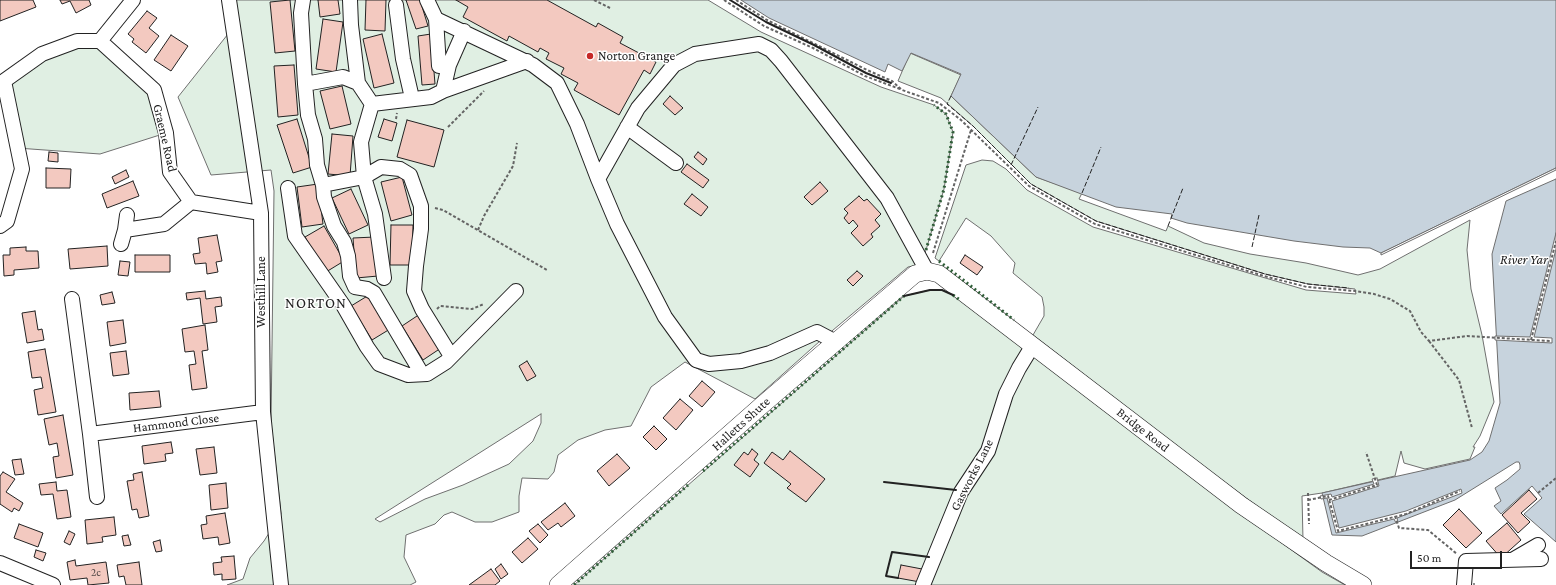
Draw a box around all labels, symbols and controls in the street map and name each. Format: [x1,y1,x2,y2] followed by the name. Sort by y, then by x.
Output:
[598,48,675,64] place label: Norton Grange
[585,51,595,61] marker: Norton Grange
[150,102,180,174] street label: Graeme Road
[1500,252,1548,268] water label: River Yar
[253,256,269,328] street label: Westhill Lane
[285,294,347,312] district label: NORTON
[709,394,773,454] street label: Halletts Shute
[1113,405,1173,455] street label: Bridge Road
[132,410,220,436] street label: Hammond Close
[947,436,997,514] street label: Gasworks Lane
[1412,543,1504,569] scale bar
[1417,551,1441,565] text: 50 m
[91,566,101,580] house number: 2c

